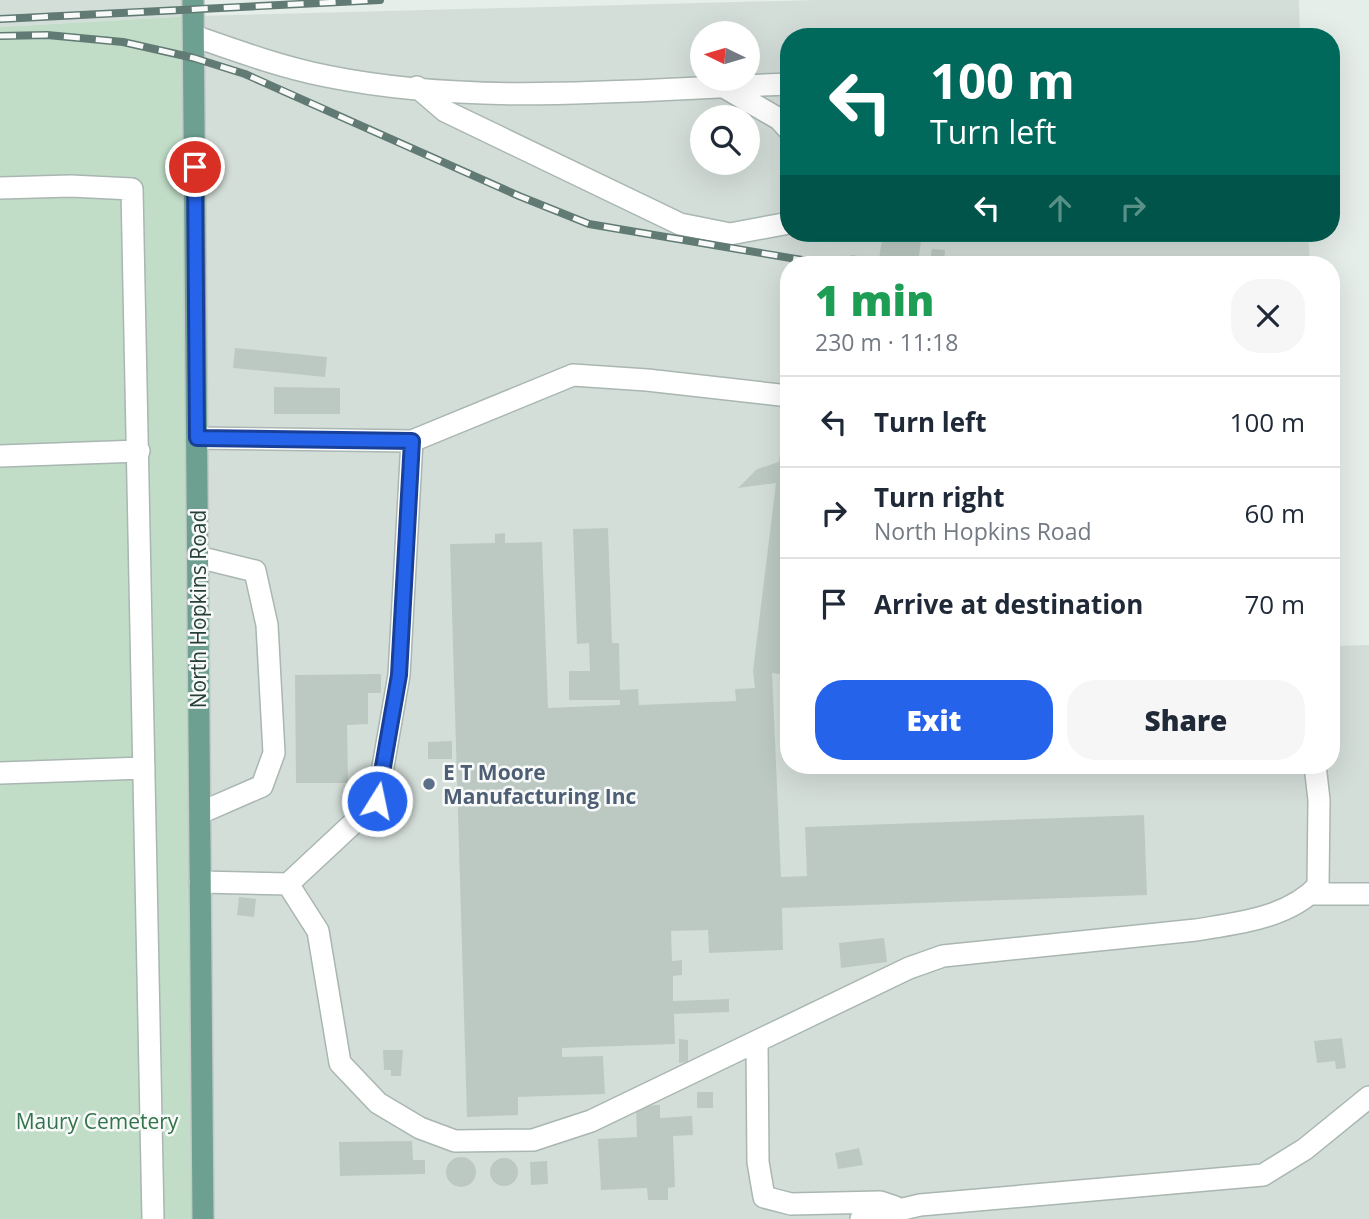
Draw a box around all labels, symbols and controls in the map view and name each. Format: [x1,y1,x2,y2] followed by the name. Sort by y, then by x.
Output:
[690,21,760,91] north arrow
[690,21,760,175] map controls
[930,47,1075,113] text: 100 m
[815,56,906,147] icon: left
[690,105,760,175] button: search
[930,110,1056,153] text: Turn left
[165,137,225,197] pin
[176,148,214,186] icon: arrive
[968,189,1006,227] icon: left
[1041,189,1079,227] icon: ahead
[1114,189,1152,227] icon: right
[815,271,934,328] text: 1 min
[1231,279,1305,353] button: close
[815,326,958,358] text: 230 m · 11:18
[815,403,853,441] icon: left
[874,404,986,440] text: Turn left
[1230,404,1305,440] text: 100 m
[874,479,1005,515] text: Turn right
[815,494,853,532] icon: right
[1244,495,1305,531] text: 60 m
[184,510,212,708] street label: North Hopkins Road
[874,515,1092,547] text: North Hopkins Road
[815,585,853,623] icon: arrive
[874,586,1143,622] text: Arrive at destination
[1244,586,1305,622] text: 70 m
[815,680,1053,760] button: Exit
[1067,680,1305,760] button: Share
[443,758,636,810] place label: E T Moore Manufacturing Inc
[340,764,414,838] position arrow
[421,776,437,792] marker: E T Moore Manufacturing Inc
[16,1107,179,1135] park label: Maury Cemetery

